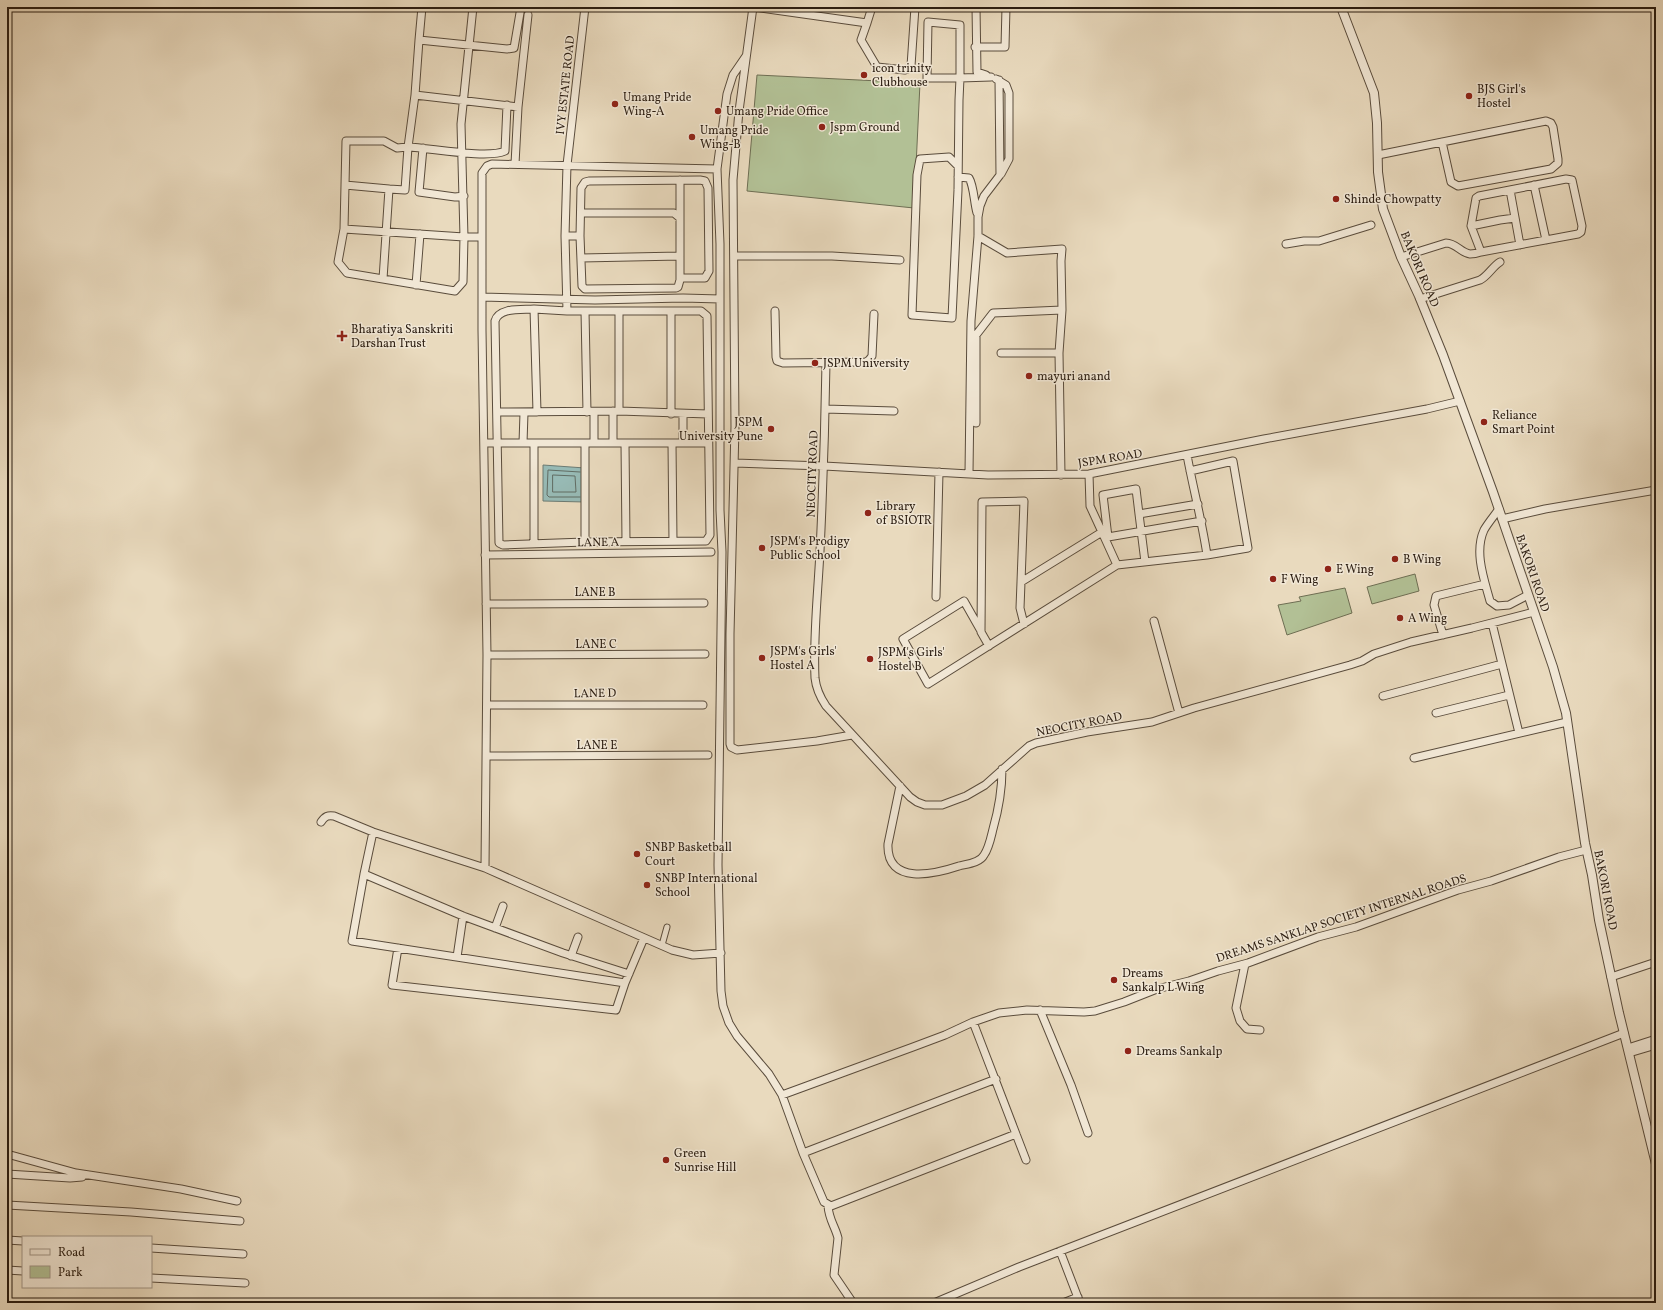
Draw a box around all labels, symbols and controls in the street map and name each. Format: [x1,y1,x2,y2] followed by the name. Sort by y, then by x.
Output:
[553,35,579,135] street label: IVY ESTATE ROAD
[872,61,932,91] place label: icon trinity Clubhouse
[859,70,869,80] marker: icon trinity Clubhouse
[1477,82,1526,112] place label: BJS Girl's Hostel
[623,90,692,120] place label: Umang Pride Wing-A
[1464,91,1474,101] marker: BJS Girl's Hostel
[610,99,620,109] marker: Umang Pride Wing-A
[726,104,828,120] place label: Umang Pride Office
[713,106,723,116] marker: Umang Pride Office
[830,120,900,136] place label: Jspm Ground
[817,122,827,132] marker: Jspm Ground
[700,123,769,153] place label: Umang Pride Wing-B
[687,132,697,142] marker: Umang Pride Wing-B
[1344,192,1442,208] place label: Shinde Chowpatty
[1331,194,1341,204] marker: Shinde Chowpatty
[1396,229,1442,310] street label: BAKORI ROAD
[351,322,453,352] place label: Bharatiya Sanskriti Darshan Trust
[336,330,348,342] marker: Bharatiya Sanskriti Darshan Trust
[823,356,910,372] place label: JSPM University
[810,358,820,368] marker: JSPM University
[1037,369,1111,385] place label: mayuri anand
[1024,371,1034,381] marker: mayuri anand
[1492,408,1555,438] place label: Reliance Smart Point
[679,415,763,445] place label: JSPM University Pune
[1479,417,1489,427] marker: Reliance Smart Point
[766,424,776,434] marker: JSPM University Pune
[803,430,823,518] street label: NEOCITY ROAD
[1077,446,1144,472] street label: JSPM ROAD
[876,499,932,529] place label: Library of BSIOTR
[863,508,873,518] marker: Library of BSIOTR
[1511,532,1553,614] street label: BAKORI ROAD
[770,534,850,564] place label: JSPM's Prodigy Public School
[577,535,620,551] street label: LANE A
[757,543,767,553] marker: JSPM's Prodigy Public School
[1403,552,1441,568] place label: B Wing
[1390,554,1400,564] marker: B Wing
[1336,562,1374,578] place label: E Wing
[1323,564,1333,574] marker: E Wing
[1281,572,1318,588] place label: F Wing
[1268,574,1278,584] marker: F Wing
[574,585,616,601] street label: LANE B
[1408,611,1447,627] place label: A Wing
[1395,613,1405,623] marker: A Wing
[575,637,617,653] street label: LANE C
[770,644,837,674] place label: JSPM's Girls' Hostel A
[878,645,945,675] place label: JSPM's Girls' Hostel B
[757,653,767,663] marker: JSPM's Girls' Hostel A
[865,654,875,664] marker: JSPM's Girls' Hostel B
[574,686,617,702] street label: LANE D
[1035,709,1124,741] street label: NEOCITY ROAD
[577,738,617,754] street label: LANE E
[645,840,732,870] place label: SNBP Basketball Court
[632,849,642,859] marker: SNBP Basketball Court
[1589,849,1621,932] street label: BAKORI ROAD
[655,871,758,901] place label: SNBP International School
[1214,871,1469,967] street label: DREAMS SANKLAP SOCIETY INTERNAL ROADS
[642,880,652,890] marker: SNBP International School
[1122,966,1205,996] place label: Dreams Sankalp L Wing
[1109,975,1119,985] marker: Dreams Sankalp L Wing
[1136,1044,1222,1060] place label: Dreams Sankalp
[1123,1046,1133,1056] marker: Dreams Sankalp
[674,1146,737,1176] place label: Green Sunrise Hill
[661,1155,671,1165] marker: Green Sunrise Hill
[22,1236,152,1288] legend
[58,1245,85,1261] text: Road
[58,1265,83,1281] text: Park

